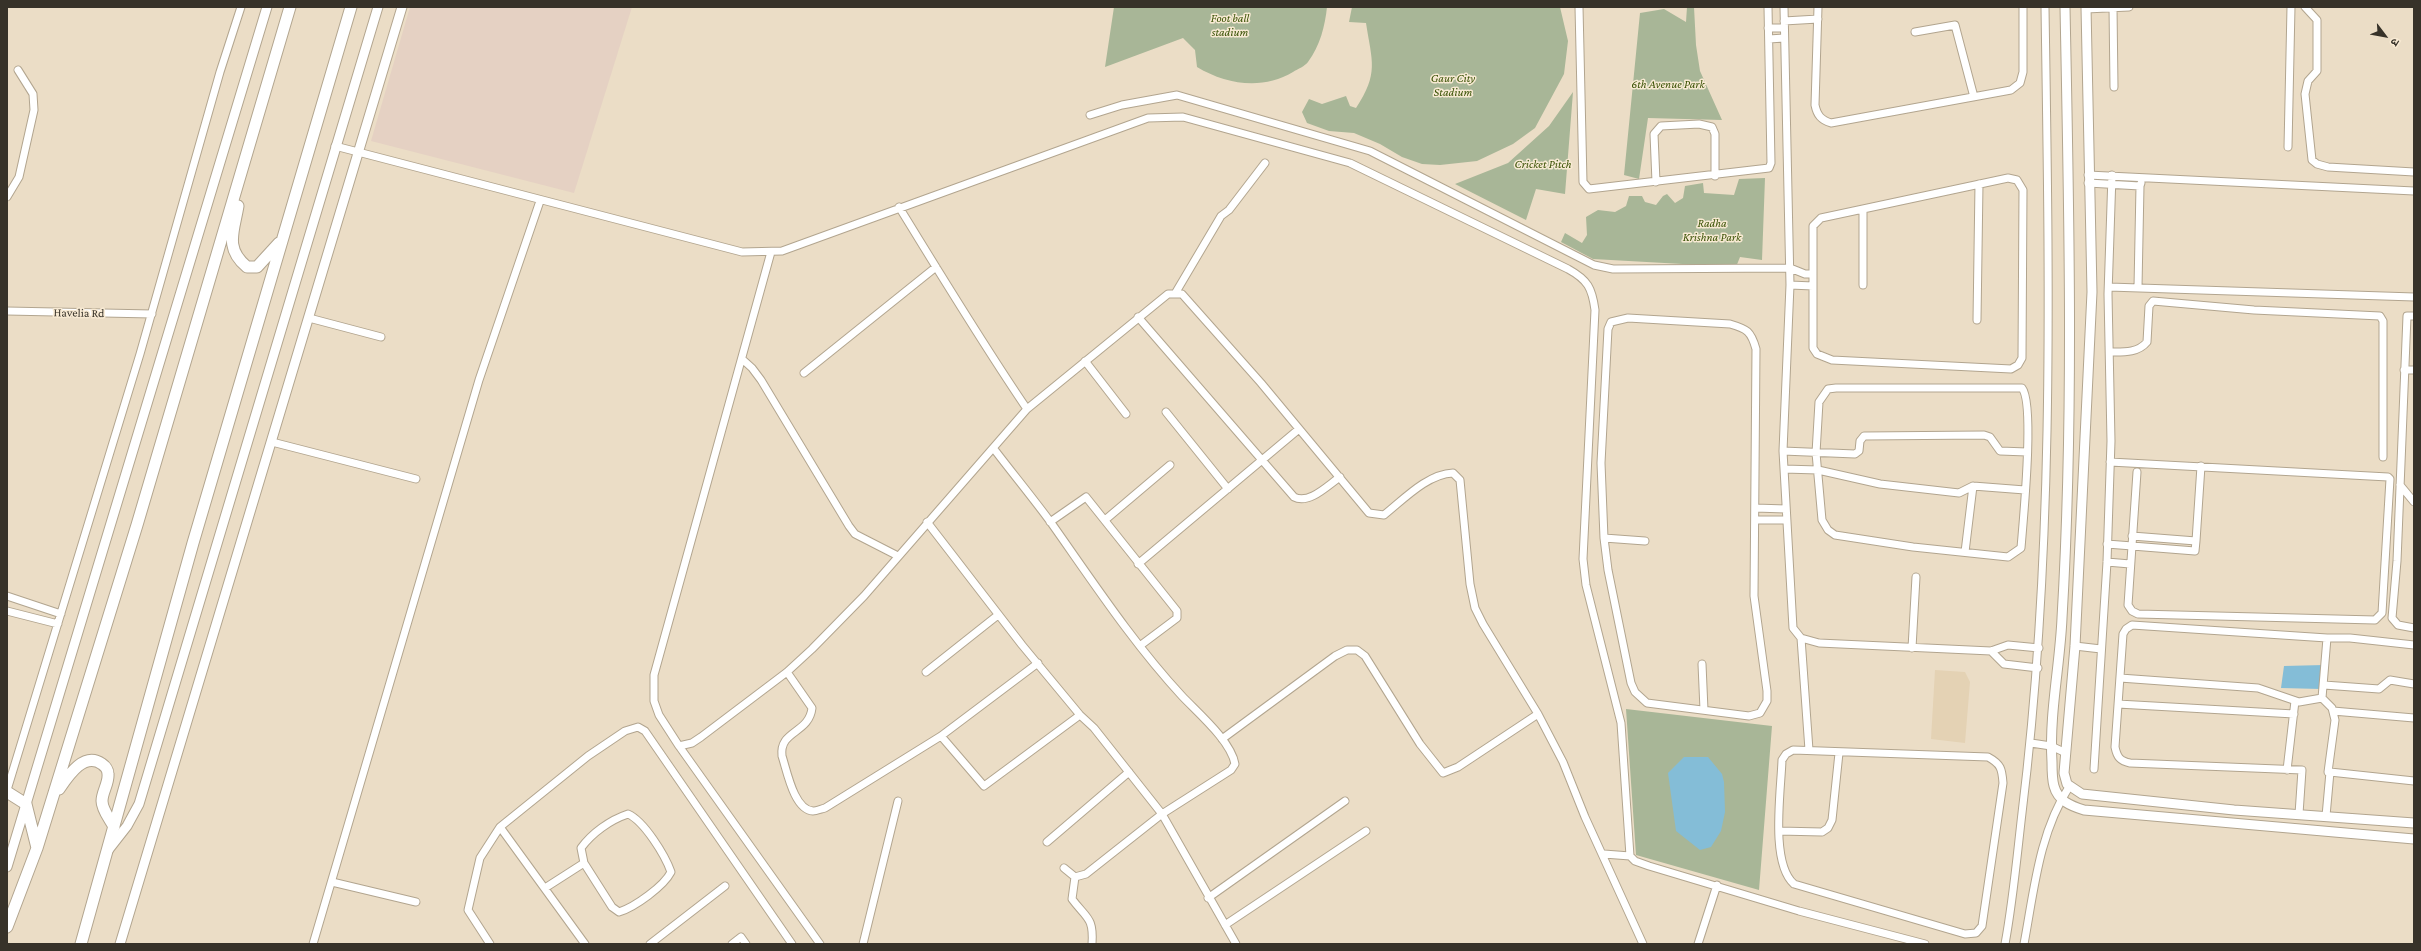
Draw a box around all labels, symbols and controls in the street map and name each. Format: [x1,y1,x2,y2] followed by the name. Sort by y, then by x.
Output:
[1211,11,1249,39] park label: Foot ball stadium
[2365,16,2405,56] north arrow
[2388,36,2402,48] text: उ
[1431,71,1475,99] park label: Gaur City Stadium
[1631,77,1705,91] park label: 6th Avenue Park
[1515,157,1571,171] park label: Cricket Pitch
[1683,216,1741,244] park label: Radha Krishna Park
[53,305,105,321] street label: Havelia Rd

